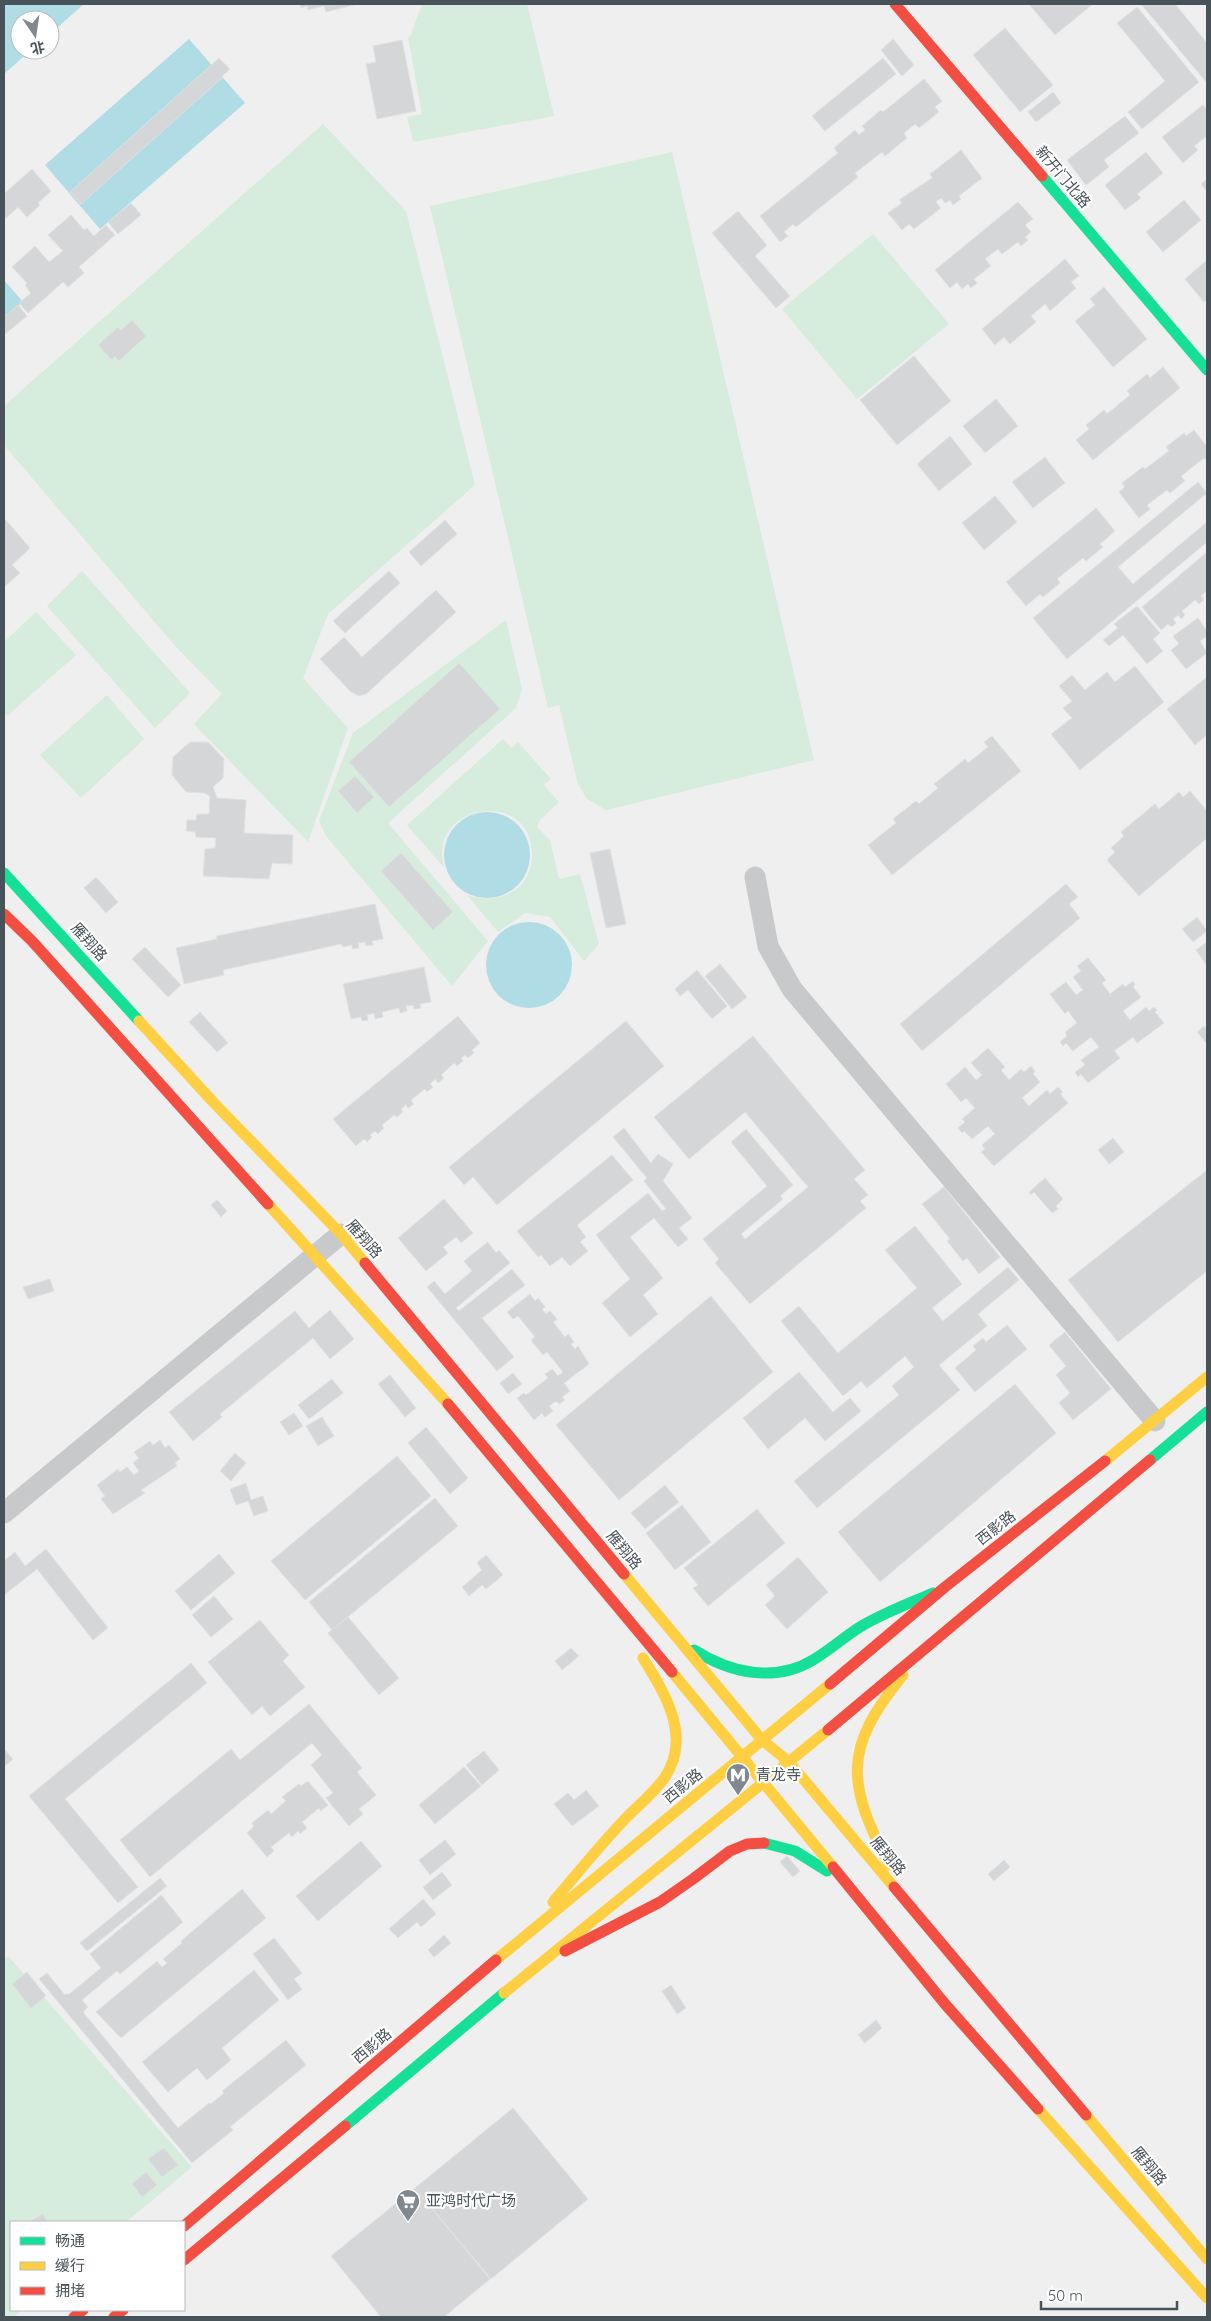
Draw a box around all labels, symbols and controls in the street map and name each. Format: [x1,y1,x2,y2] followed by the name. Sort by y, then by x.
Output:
[10,10,60,60] north arrow
[29,37,47,58] text: 北
[1032,142,1095,212] street label: 新开门北路
[67,919,111,965] street label: 雁翔路
[342,1215,386,1262] street label: 雁翔路
[972,1506,1019,1549] street label: 西影路
[603,1526,646,1573] street label: 雁翔路
[725,1762,751,1796] metro station icon: 青龙寺
[659,1764,706,1807] street label: 西影路
[756,1765,801,1784] place label: 青龙寺
[867,1832,910,1879] street label: 雁翔路
[348,2024,395,2067] street label: 西影路
[1128,2142,1171,2189] street label: 雁翔路
[395,2188,421,2222] supermarket icon: 亚鸿时代广场
[426,2191,516,2210] place label: 亚鸿时代广场
[10,2221,185,2311] legend
[55,2231,85,2250] text: 畅通
[55,2256,85,2275] text: 缓行
[1041,2278,1177,2310] scale bar
[55,2281,85,2300] text: 拥堵
[1048,2286,1083,2305] text: 50 m

